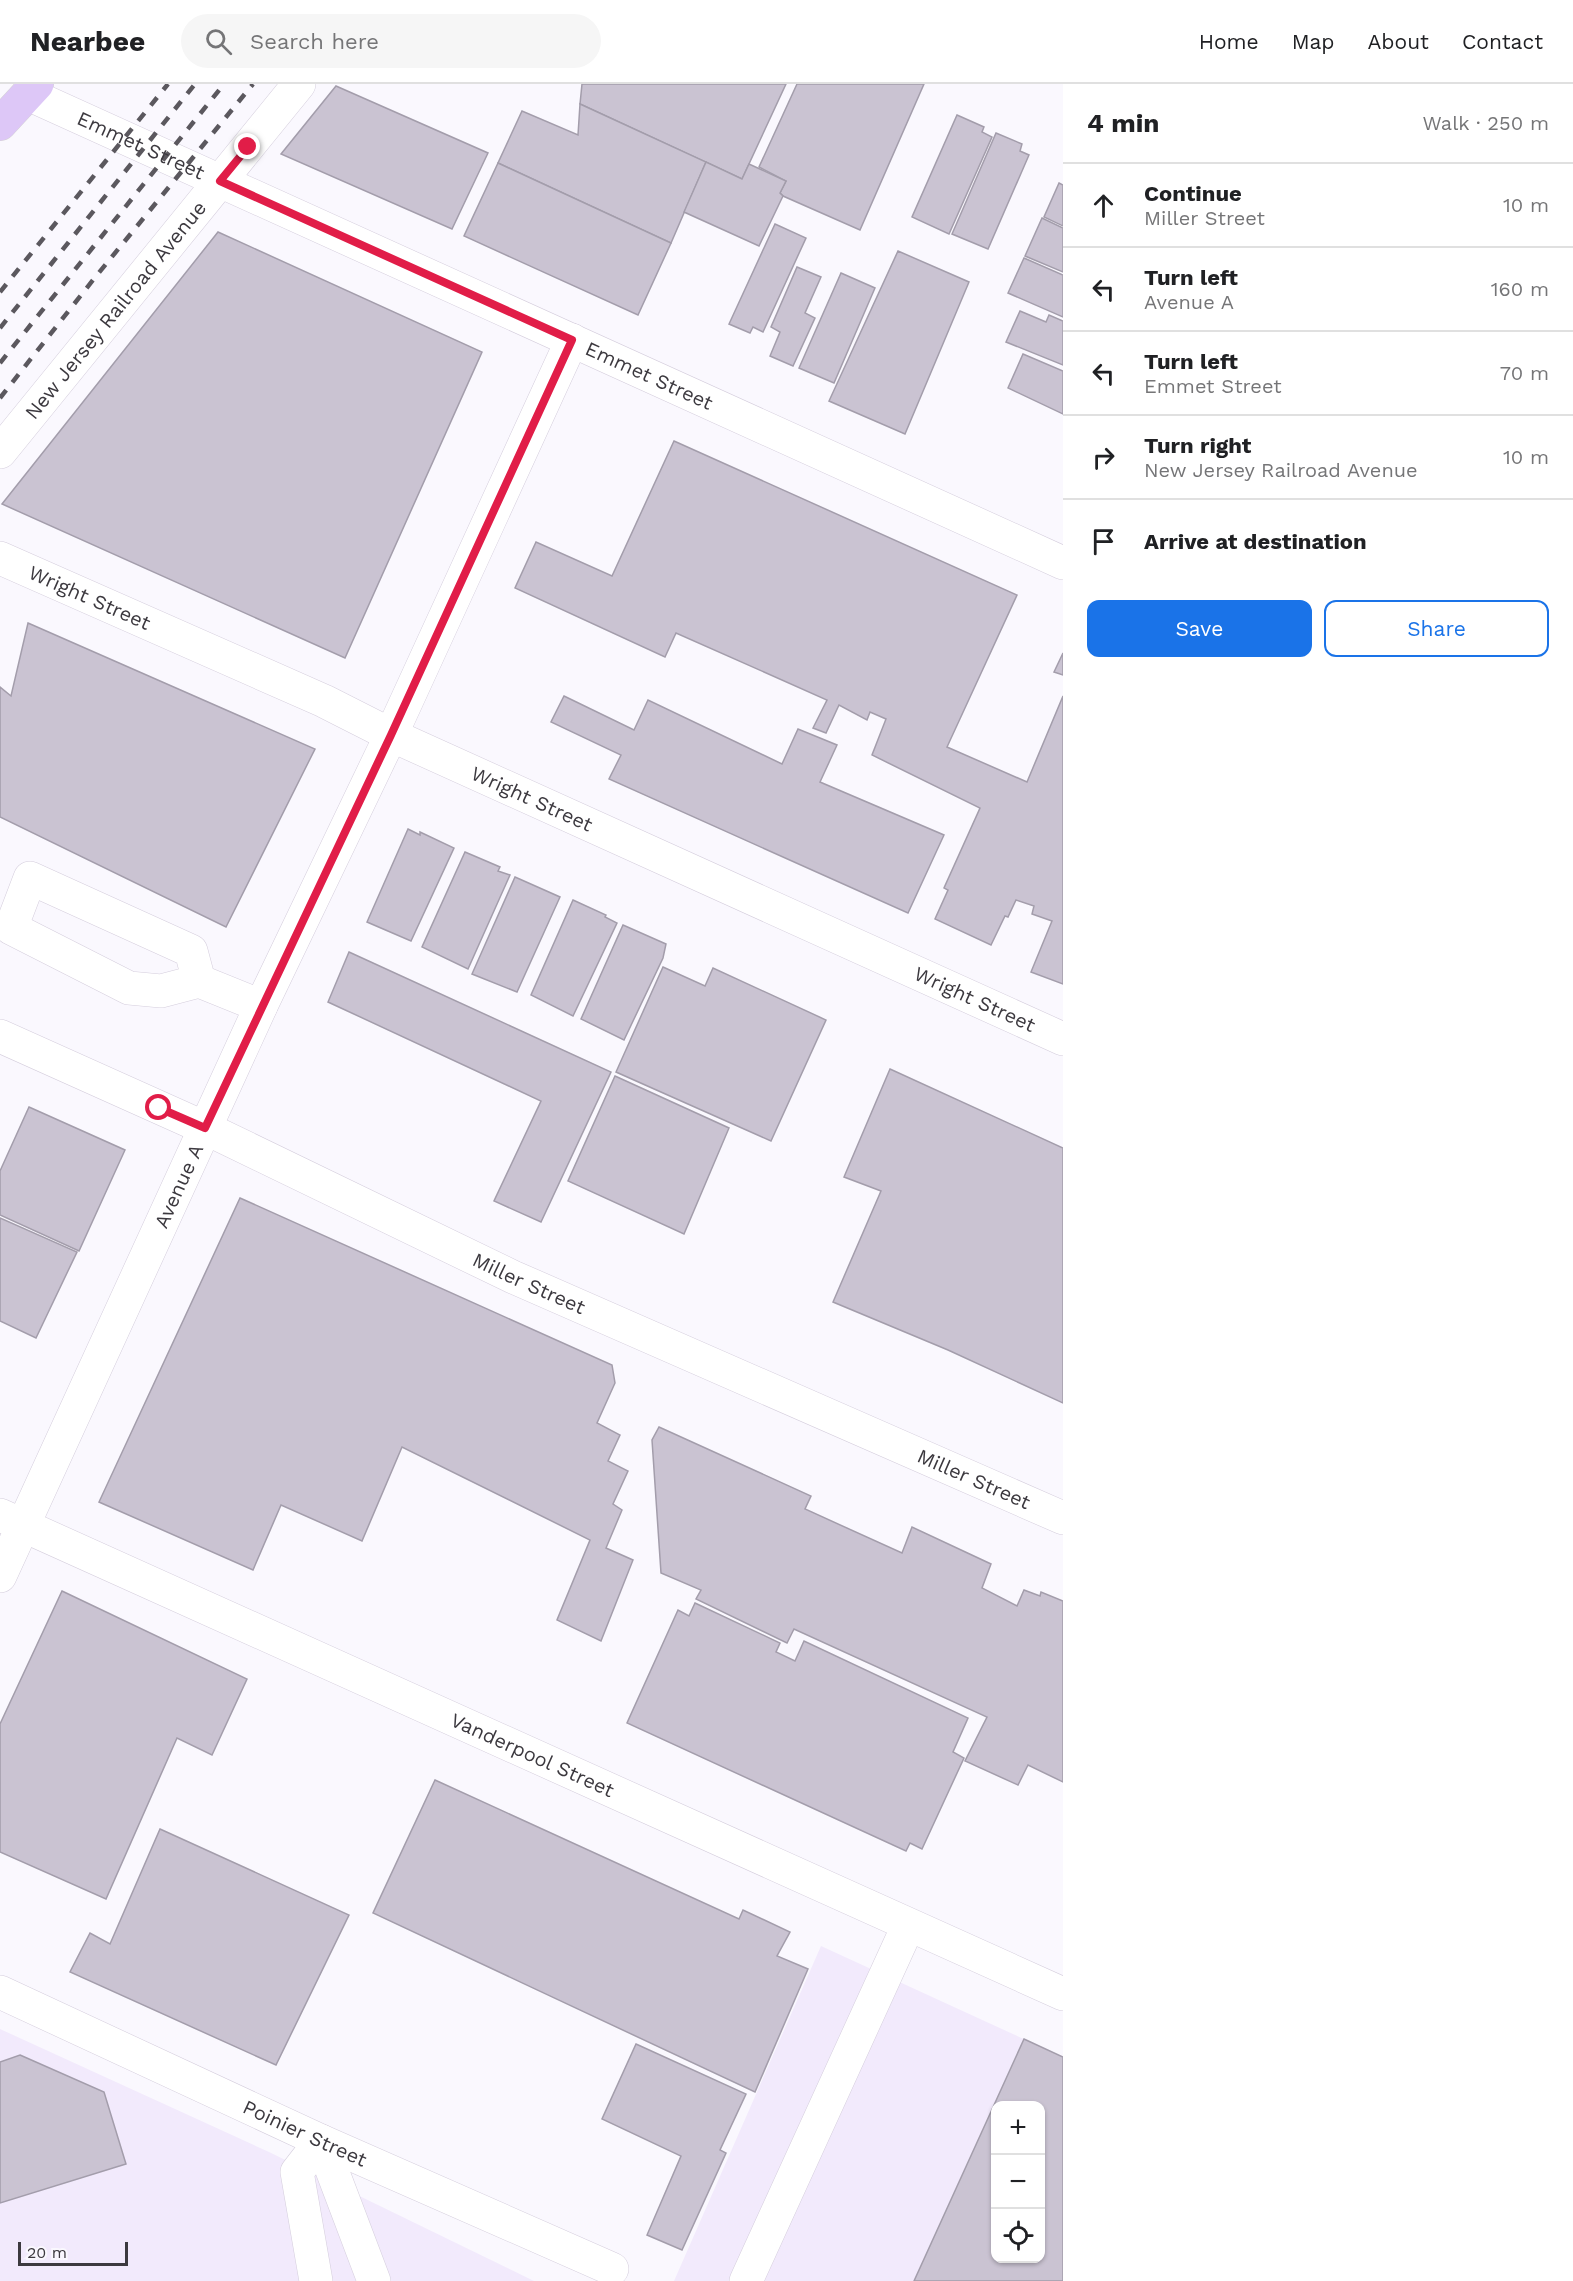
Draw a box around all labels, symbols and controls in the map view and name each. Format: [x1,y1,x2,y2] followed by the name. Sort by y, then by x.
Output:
[181,14,601,68] search box
[30,25,145,58] text: Nearbee
[202,25,235,58] icon: search
[250,29,379,54] text: Search here
[1199,29,1259,54] text: Home
[1292,29,1335,54] text: Map
[1368,29,1429,54] text: About
[1462,29,1543,54] text: Contact
[73,106,209,185] street label: Emmet Street
[1087,108,1159,138] text: 4 min
[1422,111,1549,135] text: Walk · 250 m
[234,133,260,159] route end
[1144,181,1242,206] text: Continue
[1087,189,1120,222] icon: ahead
[1503,193,1549,217] text: 10 m
[20,196,211,424] street label: New Jersey Railroad Avenue
[1144,206,1265,230] text: Miller Street
[1144,265,1238,290] text: Turn left
[1087,273,1120,306] icon: left
[1491,277,1549,301] text: 160 m
[1144,290,1234,314] text: Avenue A
[582,336,717,415] street label: Emmet Street
[1144,349,1238,374] text: Turn left
[1087,357,1120,390] icon: left
[1500,361,1549,385] text: 70 m
[1144,374,1282,398] text: Emmet Street
[1144,433,1251,458] text: Turn right
[1087,441,1120,474] icon: right
[1503,445,1549,469] text: 10 m
[1144,458,1418,482] text: New Jersey Railroad Avenue
[1087,525,1120,558] icon: arrive
[1144,529,1367,554] text: Arrive at destination
[25,560,155,635] street label: Wright Street
[1087,600,1312,657] button: Save
[1324,600,1549,657] button: Share
[468,761,597,837] street label: Wright Street
[910,961,1040,1037] street label: Wright Street
[145,1094,171,1120] route start
[149,1140,208,1232] street label: Avenue A
[469,1247,590,1319] street label: Miller Street
[914,1444,1035,1514] street label: Miller Street
[447,1708,619,1802] street label: Vanderpool Street
[239,2094,371,2172] street label: Poinier Street
[991,2101,1045,2263] map controls
[991,2101,1045,2155] button: +
[991,2155,1045,2209] button: −
[991,2209,1045,2263] button: locate
[18,2239,128,2266] scale bar
[27,2243,67,2262] text: 20 m

